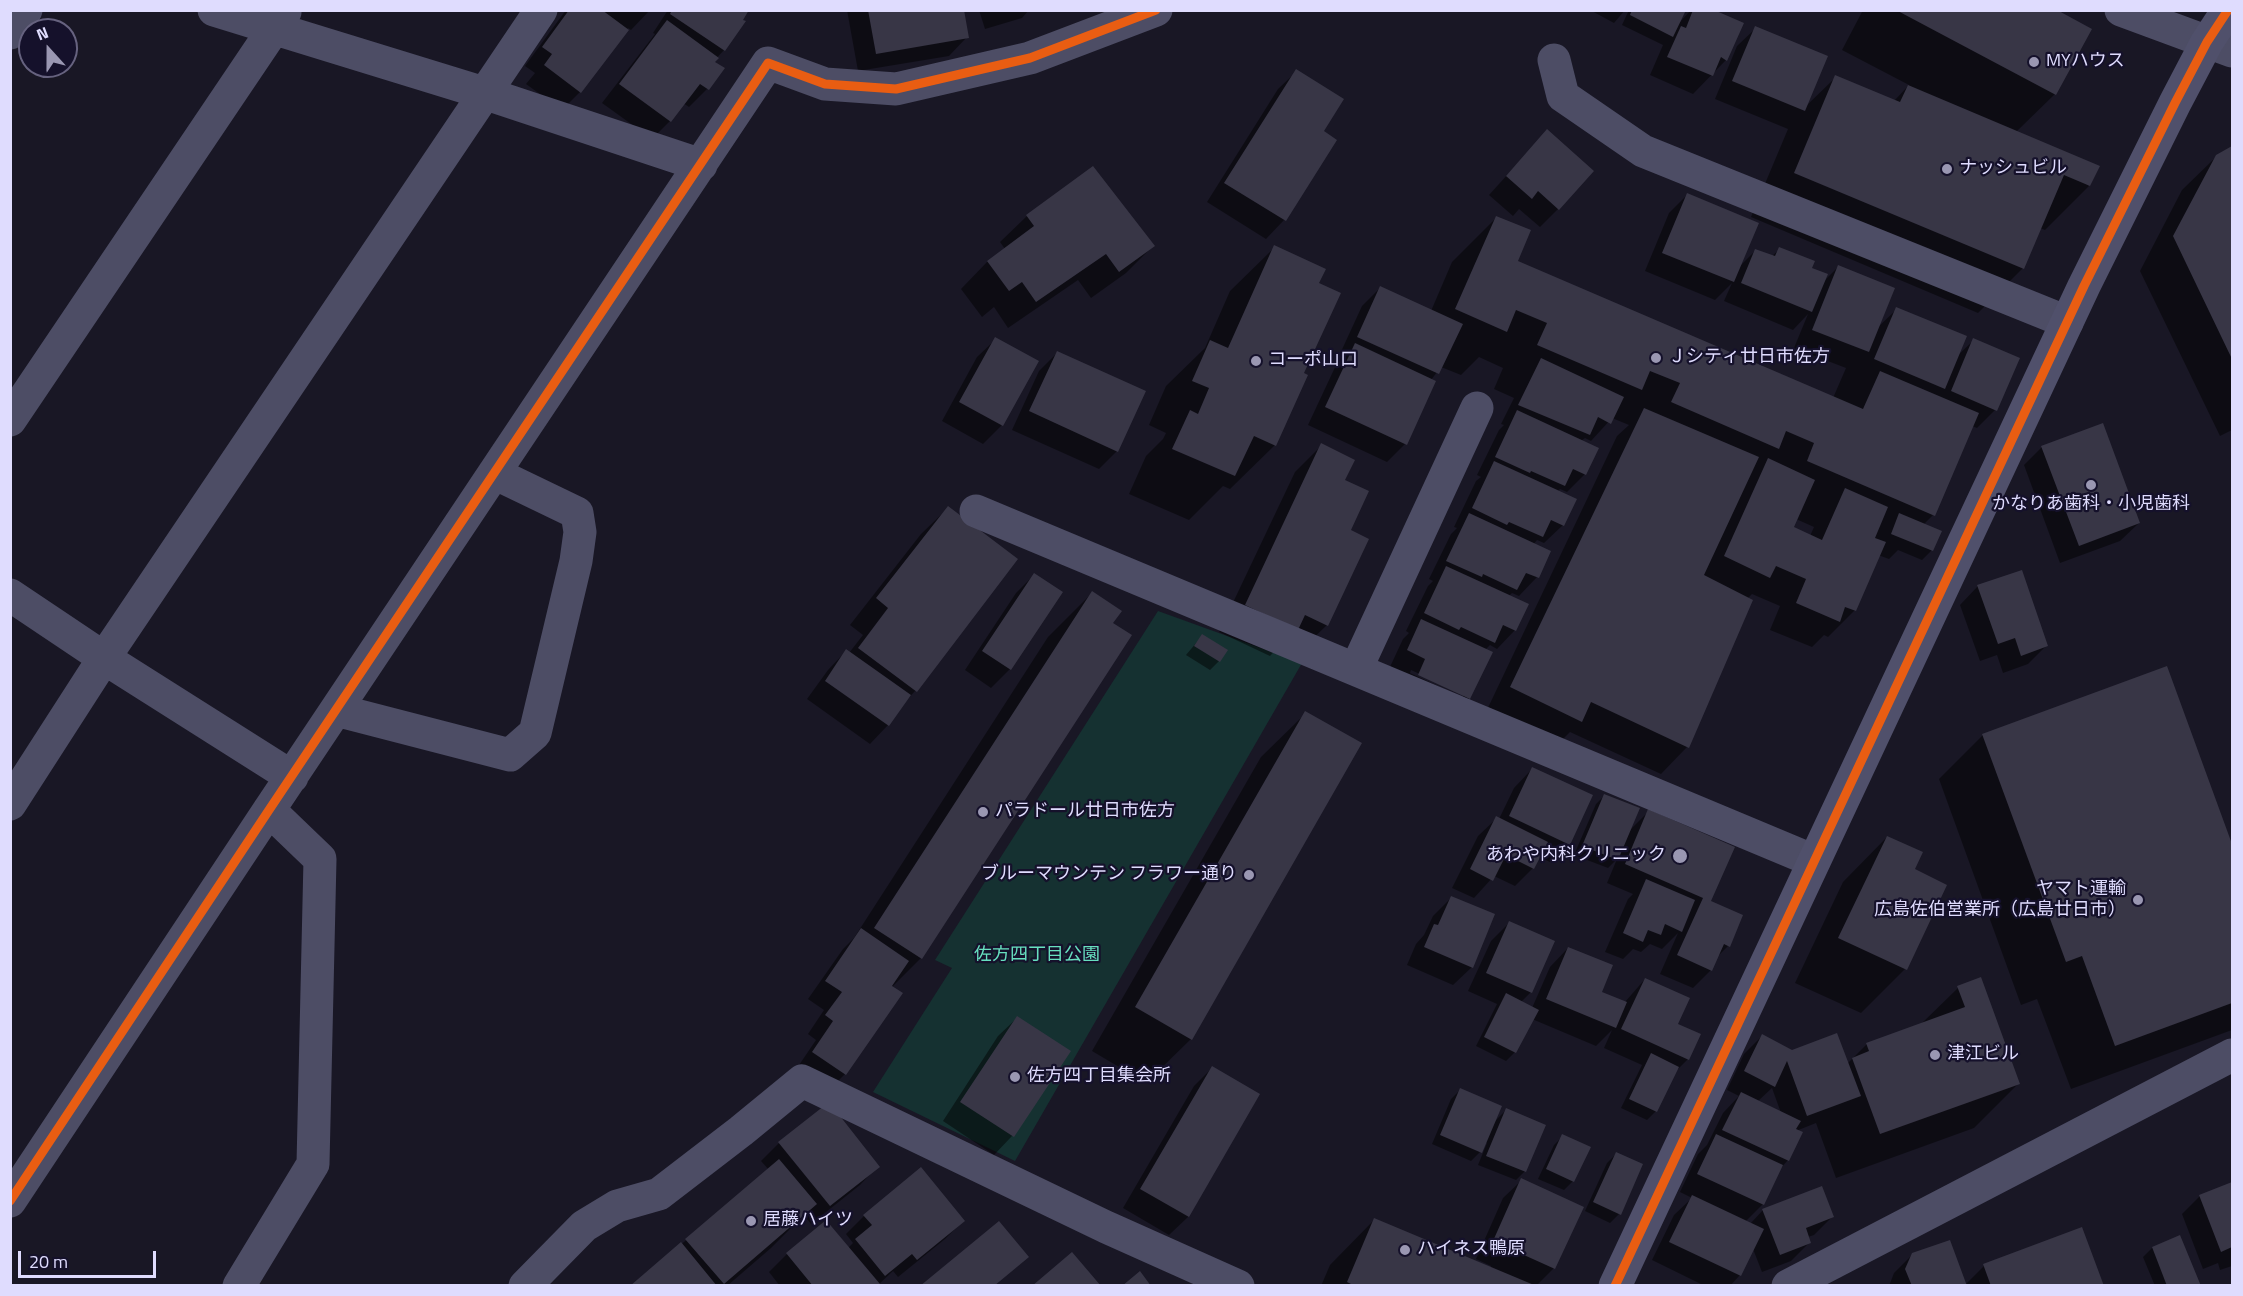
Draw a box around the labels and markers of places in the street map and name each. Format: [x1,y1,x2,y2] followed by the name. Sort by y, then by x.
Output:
[2046,51,2125,73] place label: MYハウス
[2027,55,2041,69] marker: MYハウス
[1959,158,2067,180] place label: ナッシュビル
[1940,162,1954,176] marker: ナッシュビル
[1668,347,1830,369] place label: Ｊシティ廿日市佐方
[1268,350,1358,372] place label: コーポ山口
[1649,351,1663,365] marker: Ｊシティ廿日市佐方
[1249,354,1263,368] marker: コーポ山口
[2084,478,2098,492] marker: かなりあ歯科・小児歯科
[1992,494,2190,516] place label: かなりあ歯科・小児歯科
[995,801,1175,823] place label: パラドール廿日市佐方
[976,805,990,819] marker: パラドール廿日市佐方
[1486,845,1666,867] place label: あわや内科クリニック
[1671,847,1689,865] marker: あわや内科クリニック
[981,864,1237,886] place label: ブルーマウンテン フラワー通り
[1242,868,1256,882] marker: ブルーマウンテン フラワー通り
[1874,879,2126,922] place label: ヤマト運輸 広島佐伯営業所（広島廿日市）
[2131,893,2145,907] marker: ヤマト運輸 広島佐伯営業所（広島廿日市）
[1947,1044,2019,1066] place label: 津江ビル
[1928,1048,1942,1062] marker: 津江ビル
[1027,1066,1171,1088] place label: 佐方四丁目集会所
[1008,1070,1022,1084] marker: 佐方四丁目集会所
[763,1210,853,1232] place label: 居藤ハイツ
[744,1214,758,1228] marker: 居藤ハイツ
[1417,1239,1525,1261] place label: ハイネス鴨原
[1398,1243,1412,1257] marker: ハイネス鴨原

